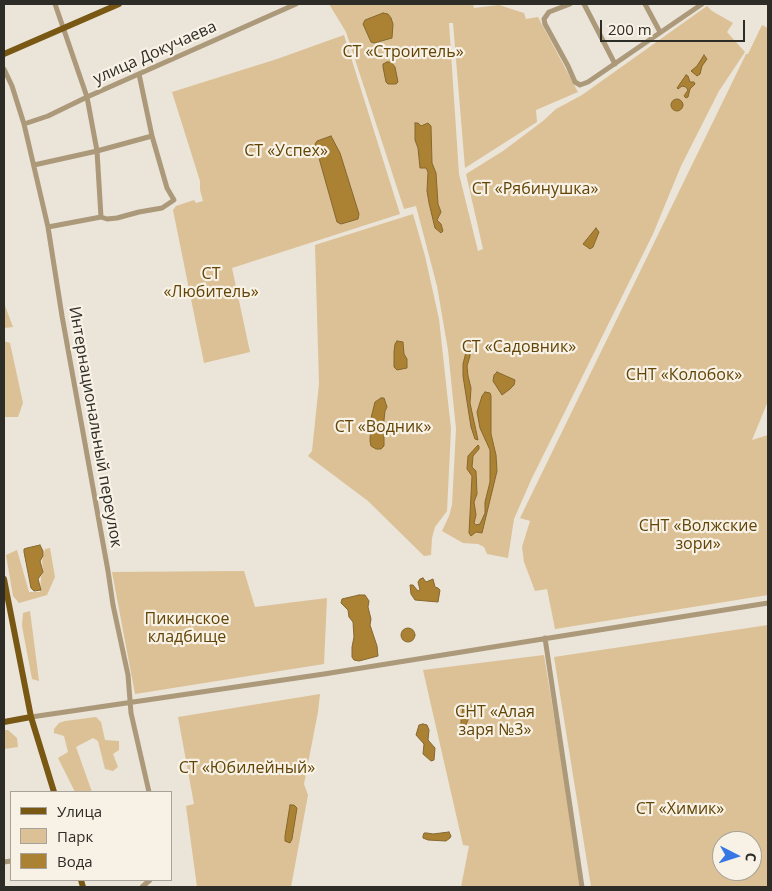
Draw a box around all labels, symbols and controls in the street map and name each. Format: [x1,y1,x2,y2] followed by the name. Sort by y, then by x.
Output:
[602,10,747,42] scale bar
[90,17,220,89] street label: улица Докучаева
[608,19,652,39] text: 200 m
[342,42,464,62] park label: СТ «Строитель»
[244,141,328,161] park label: СТ «Успех»
[472,179,598,199] park label: СТ «Рябинушка»
[163,264,259,302] park label: СТ «Любитель»
[64,305,126,549] street label: Интернациональный переулок
[462,337,576,357] park label: СТ «Садовник»
[626,365,742,385] park label: СНТ «Колобок»
[335,417,431,437] park label: СТ «Водник»
[639,516,757,554] park label: СНТ «Волжские зори»
[145,609,229,647] park label: Пикинское кладбище
[455,702,535,740] park label: СНТ «Алая заря №3»
[179,758,315,778] park label: СТ «Юбилейный»
[10,791,172,881] legend
[636,799,724,819] park label: СТ «Химик»
[57,801,102,821] text: Улица
[57,826,93,846] text: Парк
[712,831,762,881] north arrow
[57,851,93,871] text: Вода
[742,852,761,863] text: С

